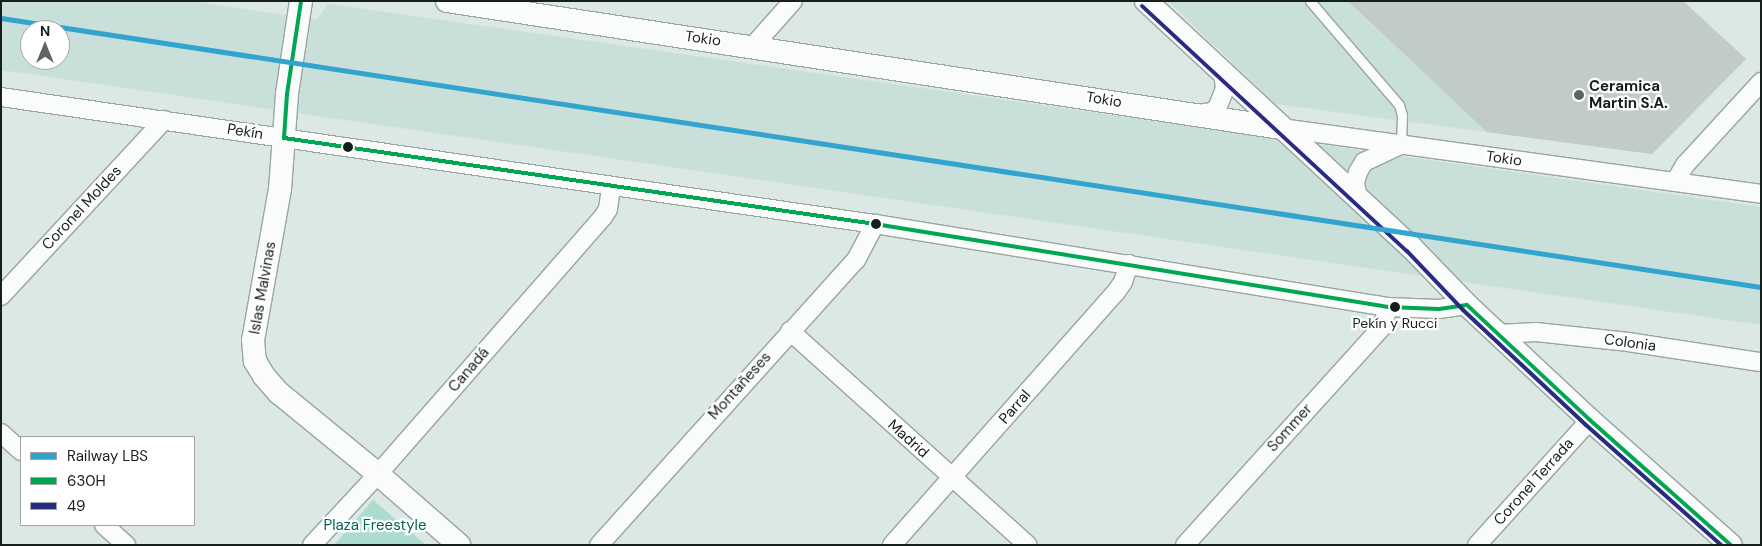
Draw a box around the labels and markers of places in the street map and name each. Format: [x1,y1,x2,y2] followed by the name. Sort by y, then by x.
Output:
[1589,77,1668,112] place label: Ceramica Martin S.A.
[1573,89,1585,101] marker: Ceramica Martin S.A.
[343,142,353,152] unlabelled marker
[871,219,881,229] unlabelled marker
[1390,302,1400,312] marker: Pekín y Rucci
[1353,315,1437,331] place label: Pekín y Rucci

